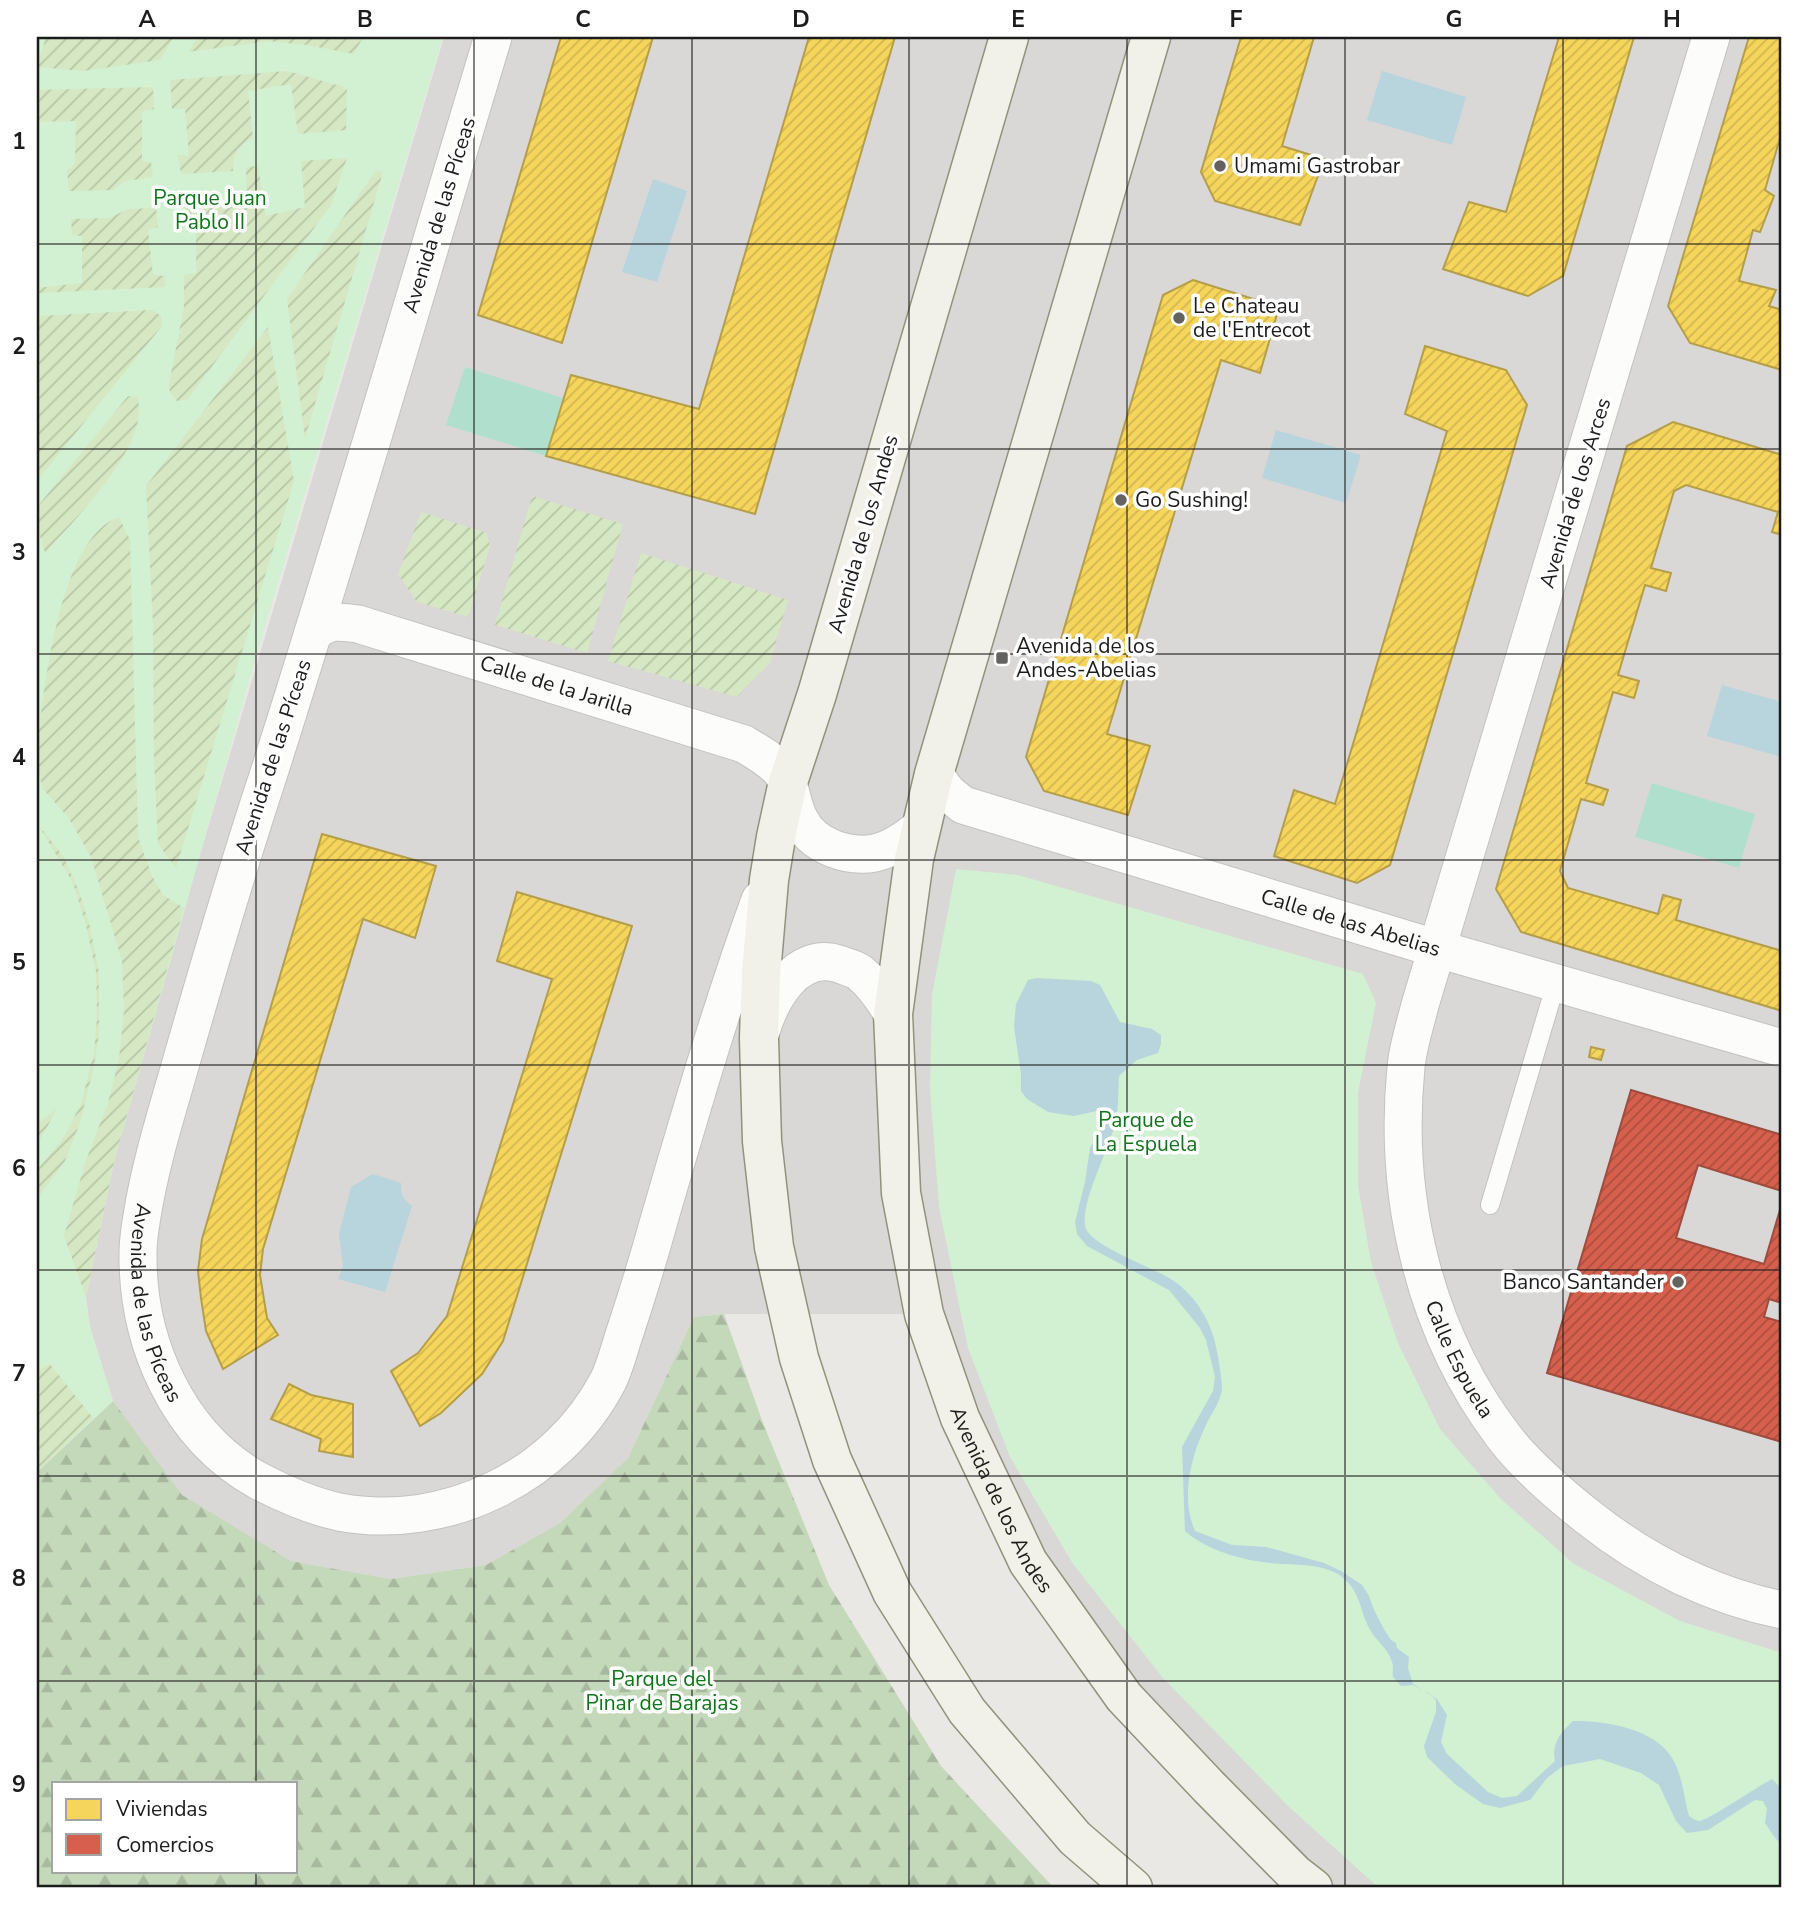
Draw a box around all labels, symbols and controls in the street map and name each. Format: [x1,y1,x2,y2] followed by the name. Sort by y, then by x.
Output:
[138,4,156,35] text: A
[357,4,373,35] text: B
[575,4,591,35] text: C
[792,4,810,35] text: D
[1011,4,1025,35] text: E
[1230,4,1243,35] text: F
[1446,4,1462,35] text: G
[1663,4,1681,35] text: H
[396,113,482,317] street label: Avenida de las Píceas
[12,126,26,157] text: 1
[1234,152,1401,180] place label: Umami Gastrobar
[1212,158,1228,174] marker: Umami Gastrobar
[153,184,267,236] park label: Parque Juan Pablo II
[1193,292,1311,344] place label: Le Chateau de l'Entrecot
[1171,310,1187,326] marker: Le Chateau de l'Entrecot
[12,331,26,362] text: 2
[1533,394,1617,592] street label: Avenida de los Arces
[821,432,905,636] street label: Avenida de los Andes
[1135,486,1248,514] place label: Go Sushing!
[1113,492,1129,508] marker: Go Sushing!
[12,537,26,568] text: 3
[1016,632,1156,684] place label: Avenida de los Andes-Abelias
[476,649,637,723] street label: Calle de la Jarilla
[994,650,1010,666] marker: Avenida de los Andes-Abelias
[228,656,318,858] street label: Avenida de las Píceas
[12,742,26,773] text: 4
[1257,882,1444,963] street label: Calle de las Abelias
[12,947,26,978] text: 5
[1095,1106,1197,1158] park label: Parque de La Espuela
[12,1153,26,1184] text: 6
[124,1201,189,1407] street label: Avenida de las Píceas
[1503,1268,1664,1296] place label: Banco Santander
[1670,1274,1686,1290] marker: Banco Santander
[1419,1296,1501,1424] street label: Calle Espuela
[12,1358,26,1389] text: 7
[943,1403,1060,1599] street label: Avenida de los Andes
[12,1563,26,1594] text: 8
[585,1665,739,1717] park label: Parque del Pinar de Barajas
[12,1769,26,1800] text: 9
[52,1782,298,1872] legend
[115,1795,208,1823] text: Viviendas
[116,1831,214,1859] text: Comercios

